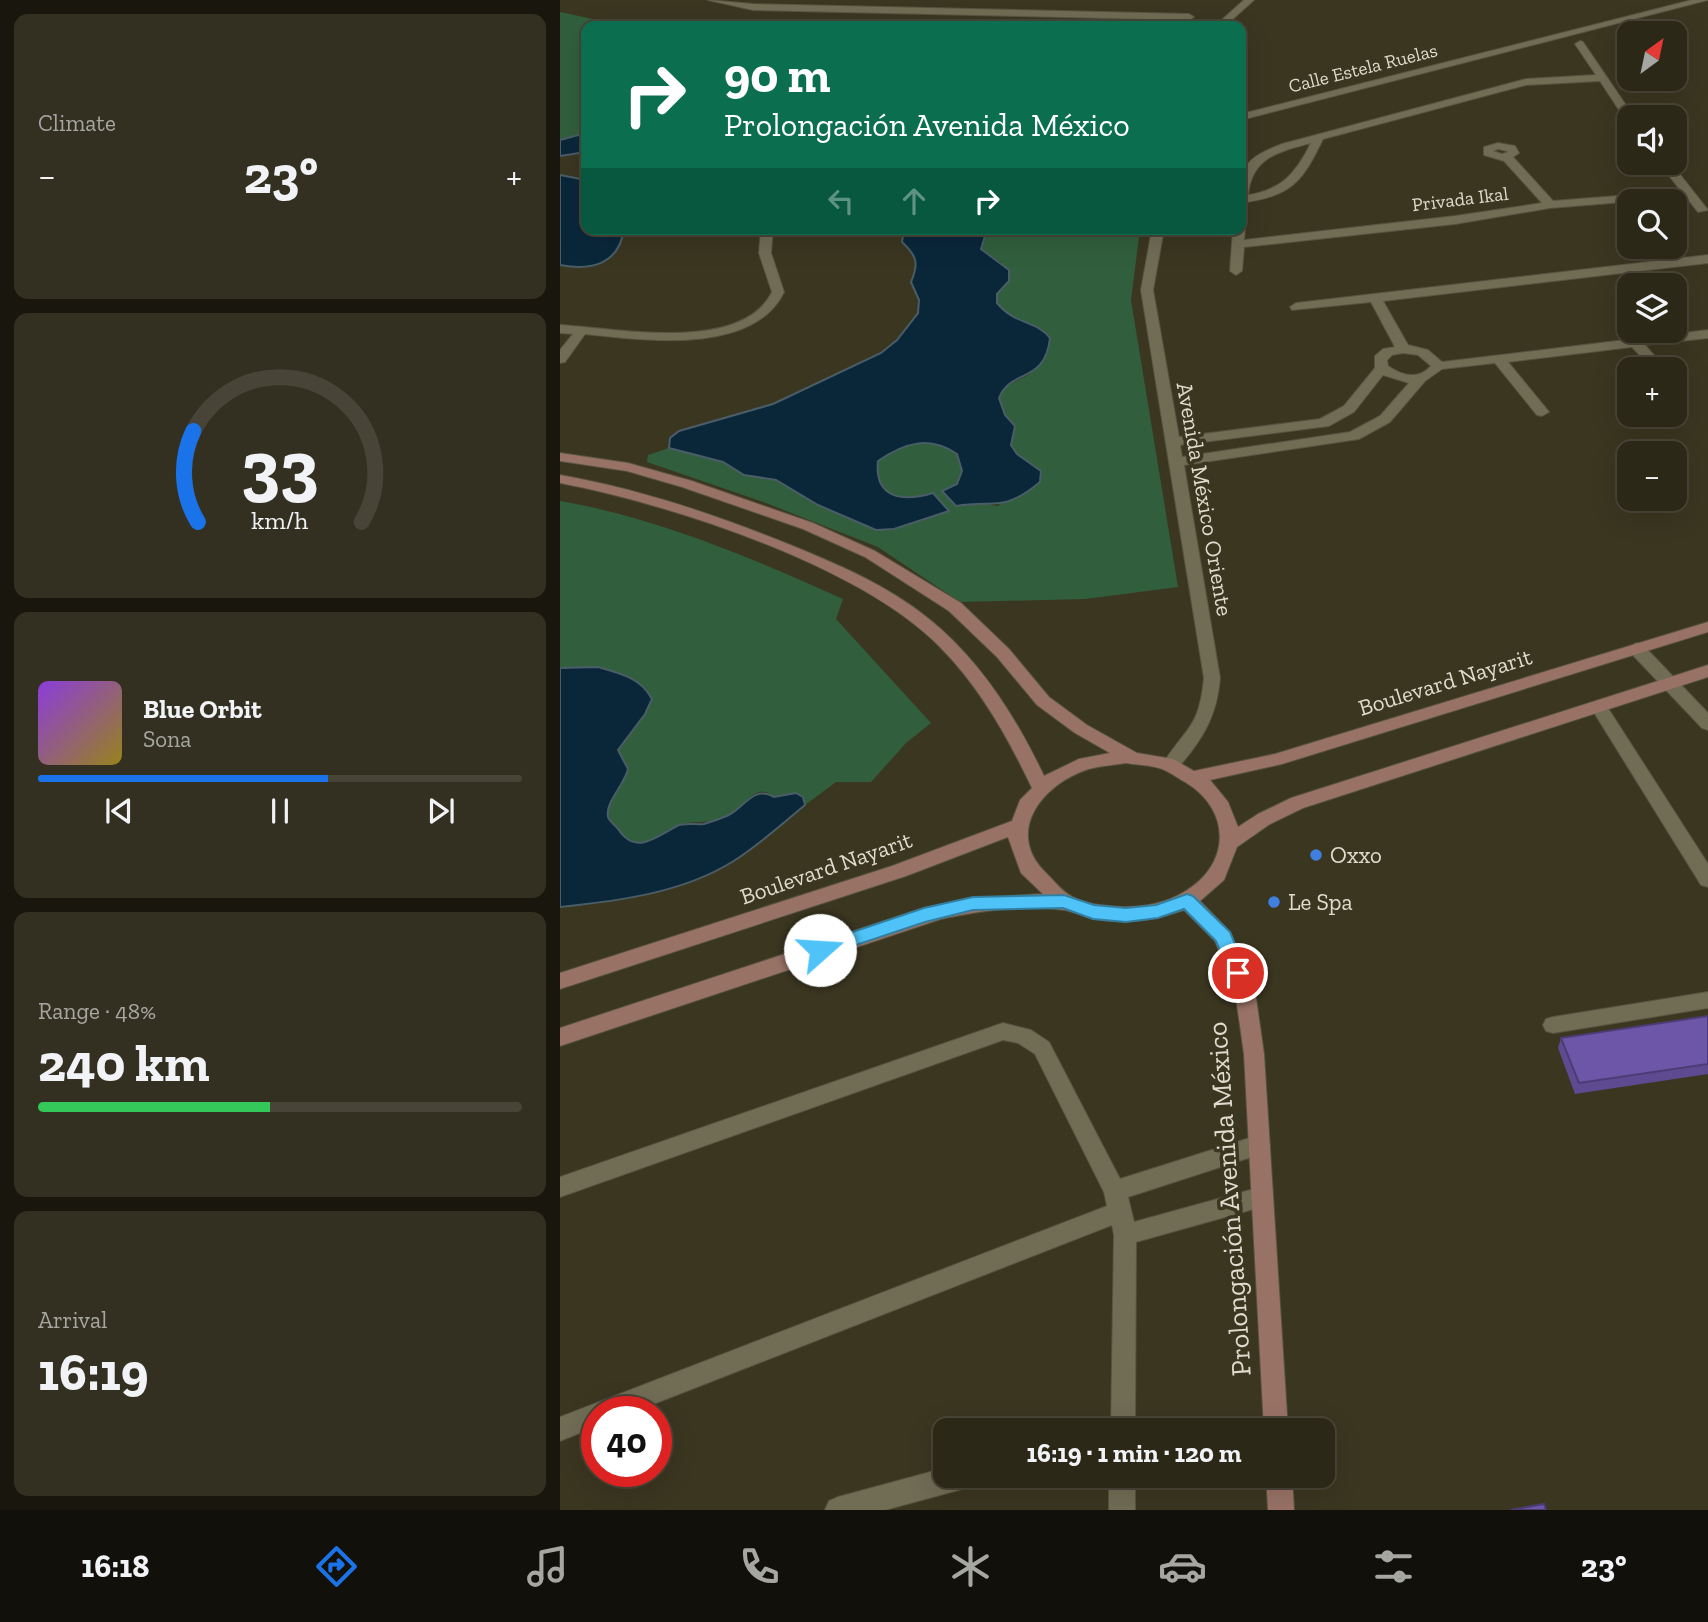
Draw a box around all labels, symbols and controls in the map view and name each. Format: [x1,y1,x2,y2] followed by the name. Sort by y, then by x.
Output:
[1617,21,1687,91] north arrow
[1617,21,1687,511] map controls
[1286,38,1440,98] street label: Calle Estela Ruelas
[724,46,831,105] text: 90 m
[609,49,700,140] icon: right
[1617,105,1687,175] button: sound
[724,106,1130,144] text: Prolongación Avenida México
[38,109,116,137] text: Climate
[244,144,318,206] text: 23°
[38,153,56,199] text: −
[506,153,522,199] text: +
[822,182,860,220] icon: left
[895,182,933,220] icon: ahead
[968,182,1006,220] icon: right
[1410,182,1510,216] street label: Privada Ikal
[1617,189,1687,259] button: search
[1617,273,1687,343] button: layers
[1617,357,1687,427] button: +
[1171,380,1239,618] street label: Avenida México Oriente
[241,423,319,511] text: 33
[1617,441,1687,511] button: −
[251,505,309,535] text: km/h
[1355,642,1536,722] street label: Boulevard Nayarit
[143,693,262,725] text: Blue Orbit
[143,725,191,753] text: Sona
[100,792,138,830] icon: previous
[261,792,299,830] icon: pause
[422,792,460,830] icon: next
[736,825,916,911] street label: Boulevard Nayarit
[1330,841,1382,869] place label: Oxxo
[1308,847,1324,863] marker: Oxxo
[1288,888,1353,916] place label: Le Spa
[1266,894,1282,910] marker: Le Spa
[783,913,857,987] position arrow
[1208,943,1268,1003] pin
[1219,954,1257,992] icon: arrive
[38,997,156,1025] text: Range · 48%
[1200,1021,1258,1377] street label: Prolongación Avenida México
[38,1032,210,1094] text: 240 km
[38,1306,107,1334] text: Arrival
[38,1341,149,1403] text: 16:19
[581,1396,672,1487] speed limit sign: 40
[1026,1437,1242,1469] text: 16:19 · 1 min · 120 m
[312,1542,361,1591] icon: directions
[523,1542,572,1591] icon: music
[735,1542,784,1591] icon: phone
[946,1542,995,1591] icon: climate
[1158,1542,1207,1591] icon: car
[1369,1542,1418,1591] icon: filters
[81,1547,149,1585] text: 16:18
[1581,1547,1627,1585] text: 23°

